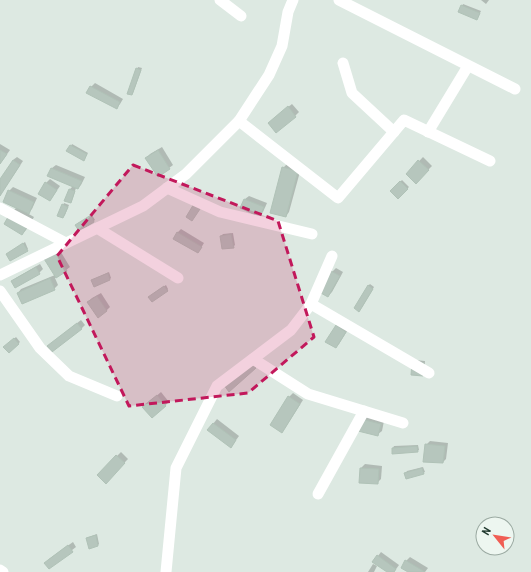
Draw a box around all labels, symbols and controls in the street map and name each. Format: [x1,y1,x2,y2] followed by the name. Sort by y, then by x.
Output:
[475,516,515,556] north arrow
[479,525,494,537] text: N

